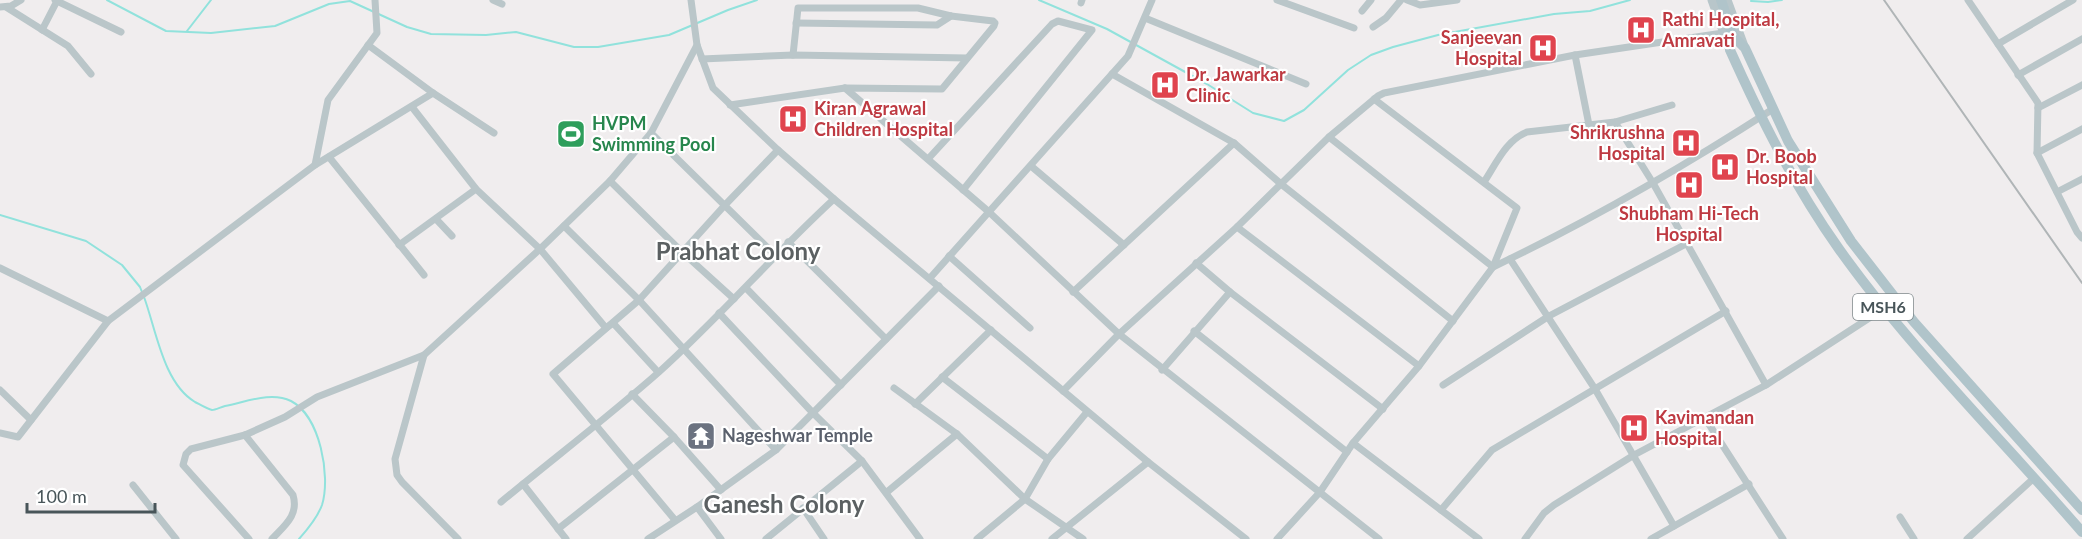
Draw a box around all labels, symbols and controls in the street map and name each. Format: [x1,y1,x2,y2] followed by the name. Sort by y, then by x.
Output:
[1661,8,1779,51] place label: Rathi Hospital, Amravati
[1625,14,1657,46] hospital icon: Rathi Hospital, Amravati
[1441,26,1522,69] place label: Sanjeevan Hospital
[1527,32,1559,64] hospital icon: Sanjeevan Hospital
[1186,63,1286,106] place label: Dr. Jawarkar Clinic
[1149,69,1181,101] hospital icon: Dr. Jawarkar Clinic
[814,97,953,140] place label: Kiran Agrawal Children Hospital
[777,103,809,135] hospital icon: Kiran Agrawal Children Hospital
[592,112,715,155] place label: HVPM Swimming Pool
[555,118,587,150] sports icon: HVPM Swimming Pool
[1570,121,1665,164] place label: Shrikrushna Hospital
[1670,127,1702,159] hospital icon: Shrikrushna Hospital
[1746,145,1817,188] place label: Dr. Boob Hospital
[1709,151,1741,183] hospital icon: Dr. Boob Hospital
[1673,169,1705,201] hospital icon: Shubham Hi-Tech Hospital
[1619,202,1759,245] place label: Shubham Hi-Tech Hospital
[656,236,821,265] district label: Prabhat Colony
[1853,294,1913,320] road number: MSH6
[1655,406,1754,449] place label: Kavimandan Hospital
[1618,412,1650,444] hospital icon: Kavimandan Hospital
[685,420,717,452] temple icon: Nageshwar Temple
[722,424,873,446] place label: Nageshwar Temple
[27,476,154,514] scale bar
[36,485,87,507] text: 100 m
[704,489,865,518] district label: Ganesh Colony

